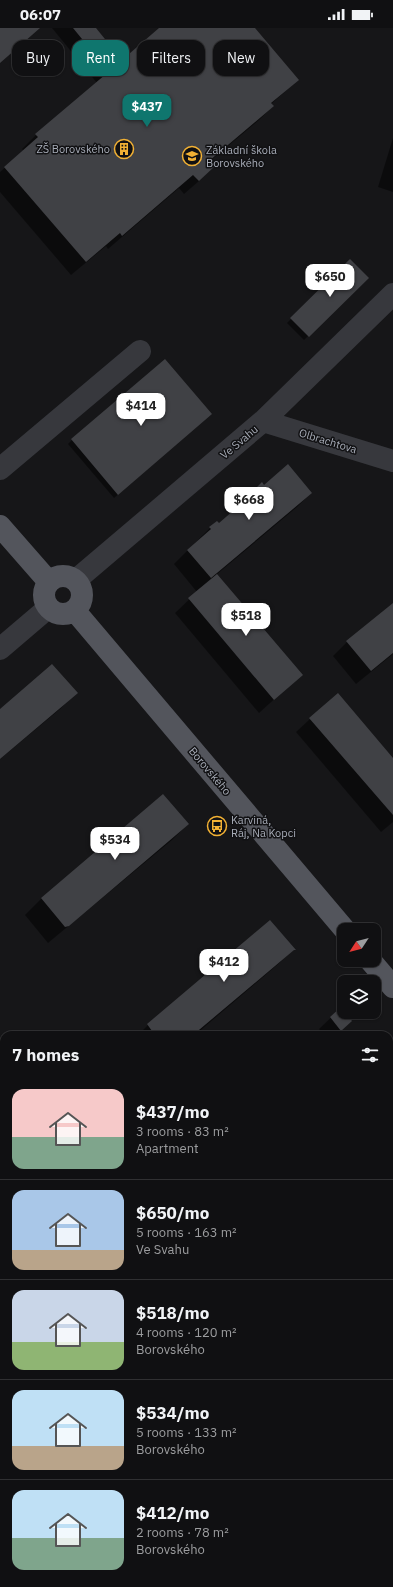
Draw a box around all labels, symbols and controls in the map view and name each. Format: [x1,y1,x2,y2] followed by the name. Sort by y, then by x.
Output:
[20,5,61,24] text: 06:07
[12,40,64,76] chip: Buy
[72,40,129,76] chip: Rent
[137,40,205,76] chip: Filters
[213,40,269,76] chip: New
[123,94,171,128] pin: $437
[131,98,163,115] text: $437
[113,138,135,160] building icon: ZŠ Borovského
[36,142,110,156] place label: ZŠ Borovského
[206,143,277,170] place label: Základní škola Borovského
[181,145,203,167] school or university icon: Základní škola Borovského
[306,264,354,298] pin: $650
[314,268,346,285] text: $650
[117,393,165,427] pin: $414
[125,397,157,414] text: $414
[217,422,261,462] street label: Ve Svahu
[297,426,359,456] street label: Olbrachtova
[225,487,273,521] pin: $668
[233,491,265,508] text: $668
[222,603,270,637] pin: $518
[230,607,262,624] text: $518
[186,744,234,798] street label: Borovského
[231,813,296,840] place label: Karviná, Ráj, Na Kopci
[206,815,228,837] bus stop icon: Karviná, Ráj, Na Kopci
[91,827,139,861] pin: $534
[99,831,131,848] text: $534
[337,923,381,967] north arrow
[337,923,381,1019] map controls
[200,949,248,983] pin: $412
[208,953,240,970] text: $412
[337,975,381,1019] button: layers
[12,1044,79,1066] text: 7 homes
[359,1044,381,1066] icon: filters
[136,1101,209,1123] text: $437/mo
[44,1105,92,1153] icon: home
[136,1123,229,1140] text: 3 rooms · 83 m²
[136,1140,199,1157] text: Apartment
[136,1202,209,1224] text: $650/mo
[44,1206,92,1254] icon: home
[136,1224,237,1241] text: 5 rooms · 163 m²
[136,1241,189,1258] text: Ve Svahu
[136,1302,209,1324] text: $518/mo
[44,1306,92,1354] icon: home
[136,1324,237,1341] text: 4 rooms · 120 m²
[136,1341,205,1358] text: Borovského
[136,1402,209,1424] text: $534/mo
[44,1406,92,1454] icon: home
[136,1424,237,1441] text: 5 rooms · 133 m²
[136,1441,205,1458] text: Borovského
[136,1502,209,1524] text: $412/mo
[44,1506,92,1554] icon: home
[136,1524,229,1541] text: 2 rooms · 78 m²
[136,1541,205,1558] text: Borovského

